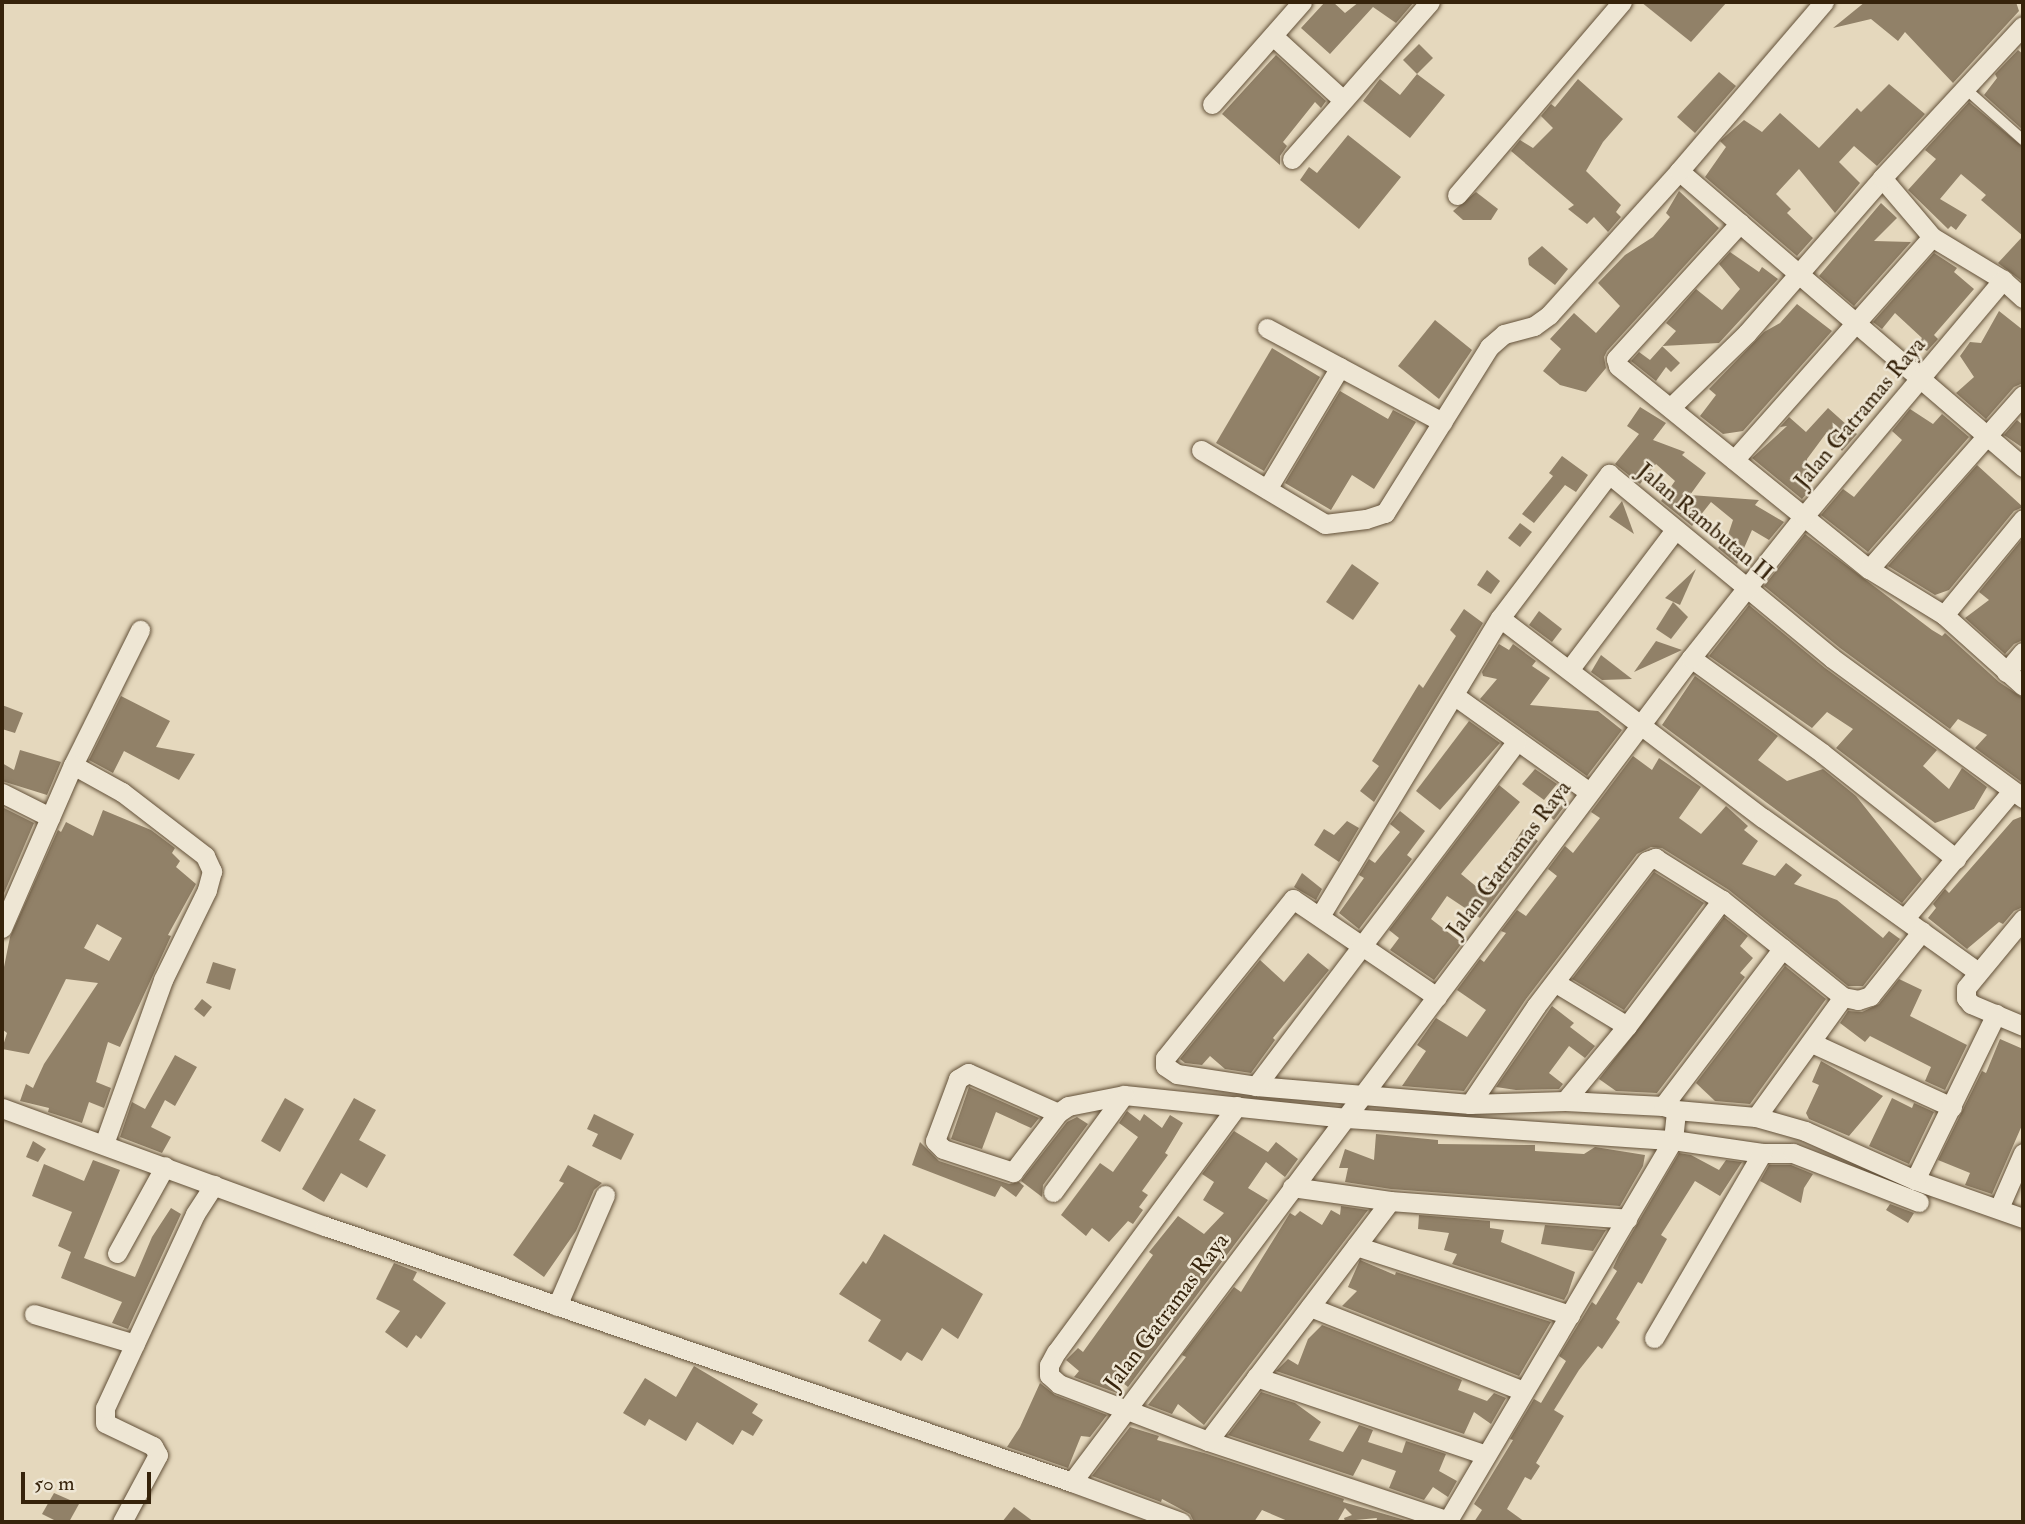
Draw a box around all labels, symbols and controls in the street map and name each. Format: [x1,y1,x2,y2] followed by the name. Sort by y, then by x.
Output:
[1788,331,1932,495] street label: Jalan Gatramas Raya
[1631,457,1779,587] street label: Jalan Rambutan II
[1441,775,1577,943] street label: Jalan Gatramas Raya
[1099,1228,1235,1396] street label: Jalan Gatramas Raya
[24,1458,154,1502] scale bar
[34,1470,75,1497] text: 50 m

